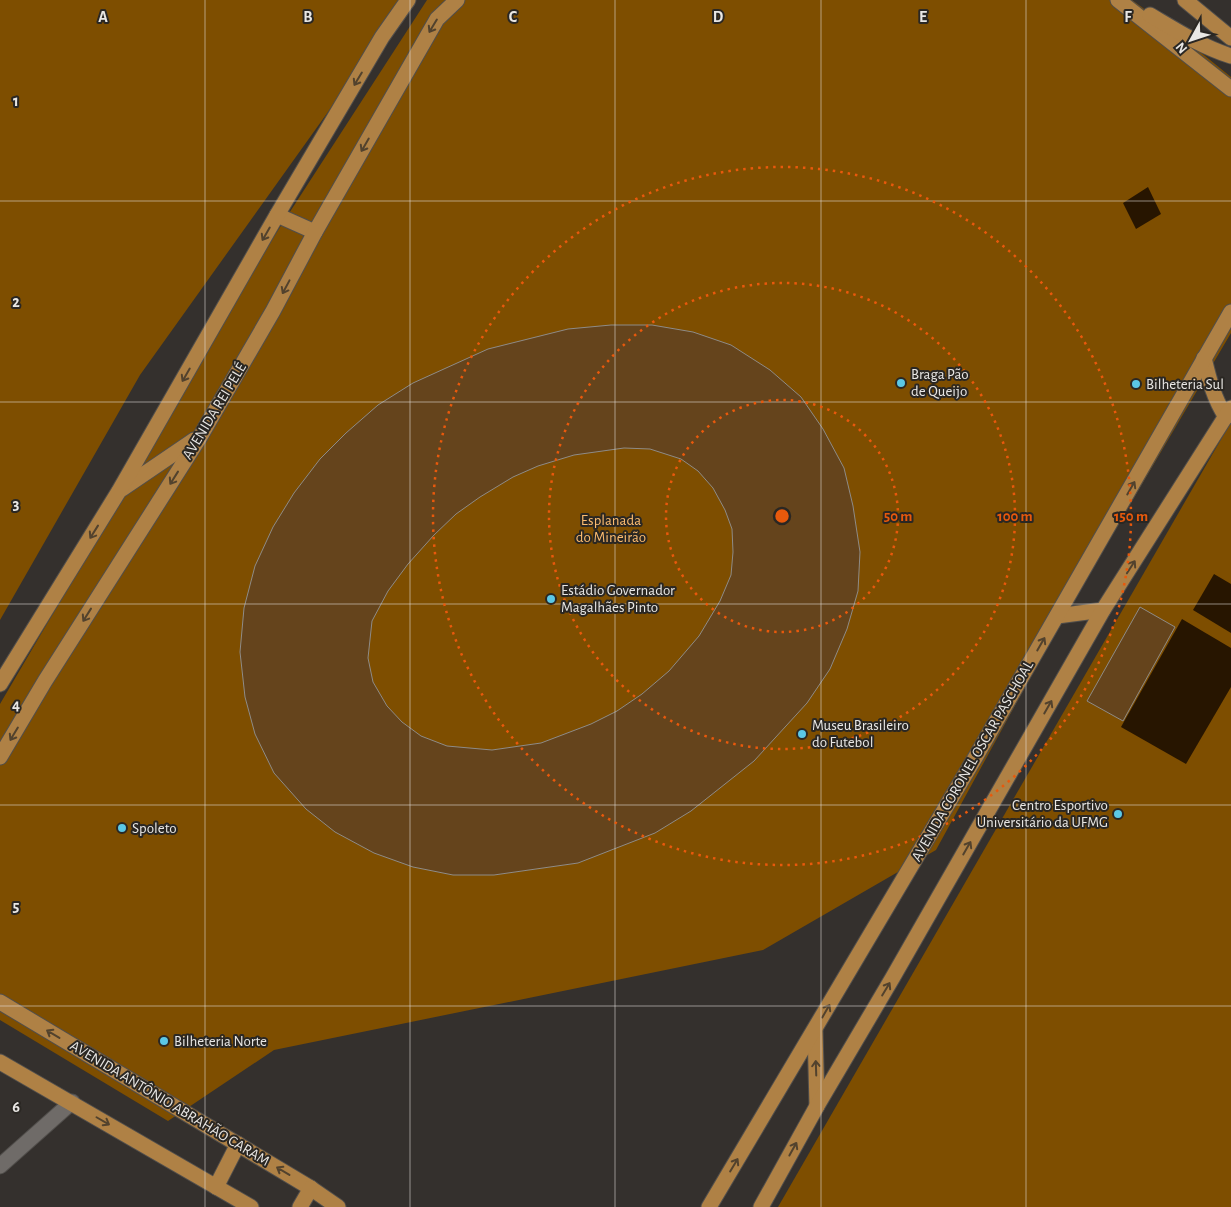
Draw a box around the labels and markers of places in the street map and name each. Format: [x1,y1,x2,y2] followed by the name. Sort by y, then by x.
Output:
[911,367,969,399] place label: Braga Pão de Queijo
[895,377,907,389] marker: Braga Pão de Queijo
[1146,377,1224,392] place label: Bilheteria Sul
[1130,378,1142,390] marker: Bilheteria Sul
[773,507,791,525] centre of rings
[561,583,675,615] place label: Estádio Governador Magalhães Pinto
[545,593,557,605] marker: Estádio Governador Magalhães Pinto
[812,718,909,750] place label: Museu Brasileiro do Futebol
[796,728,808,740] marker: Museu Brasileiro do Futebol
[977,798,1108,830] place label: Centro Esportivo Universitário da UFMG
[1112,808,1124,820] marker: Centro Esportivo Universitário da UFMG
[132,821,177,836] place label: Spoleto
[116,822,128,834] marker: Spoleto
[174,1034,267,1049] place label: Bilheteria Norte
[158,1035,170,1047] marker: Bilheteria Norte

